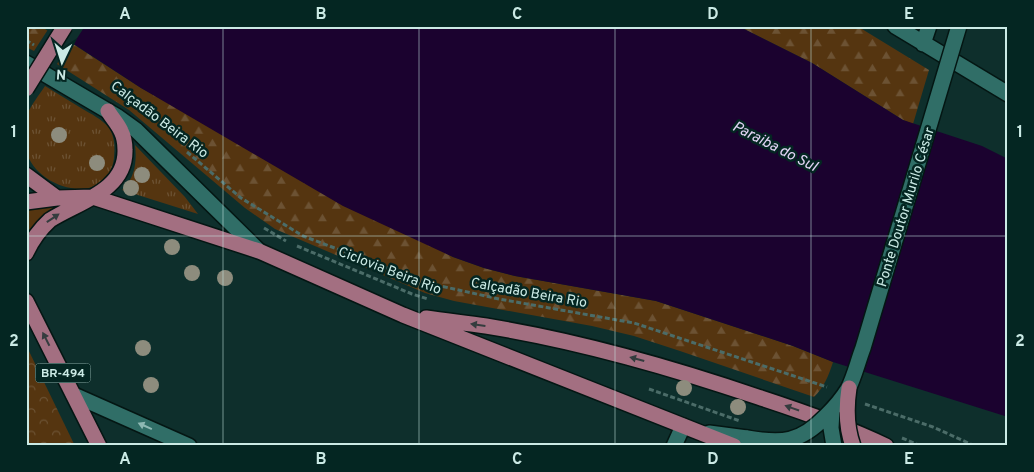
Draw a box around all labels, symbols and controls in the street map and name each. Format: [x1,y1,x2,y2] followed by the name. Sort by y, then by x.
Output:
[119,5,131,25] text: A
[315,5,327,25] text: B
[512,5,522,25] text: C
[707,5,719,25] text: D
[904,5,914,25] text: E
[38,38,88,88] north arrow
[56,65,67,82] text: N
[107,78,211,163] street label: Calçadão Beira Rio
[729,118,821,177] water label: Paraiba do Sul
[11,123,17,143] text: 1
[1017,123,1023,143] text: 1
[874,125,939,289] street label: Ponte Doutor Murilo César
[47,213,60,223] one-way arrow
[335,244,444,299] street label: Ciclovia Beira Rio
[469,275,588,312] street label: Calçadão Beira Rio
[470,321,486,329] one-way arrow
[9,332,19,352] text: 2
[42,332,50,347] one-way arrow
[1015,332,1025,352] text: 2
[629,355,644,363] one-way arrow
[36,363,90,382] road number: BR-494
[784,404,799,411] one-way arrow
[138,422,152,430] one-way arrow
[119,450,131,470] text: A
[315,450,327,470] text: B
[512,450,522,470] text: C
[707,450,719,470] text: D
[904,450,914,470] text: E

